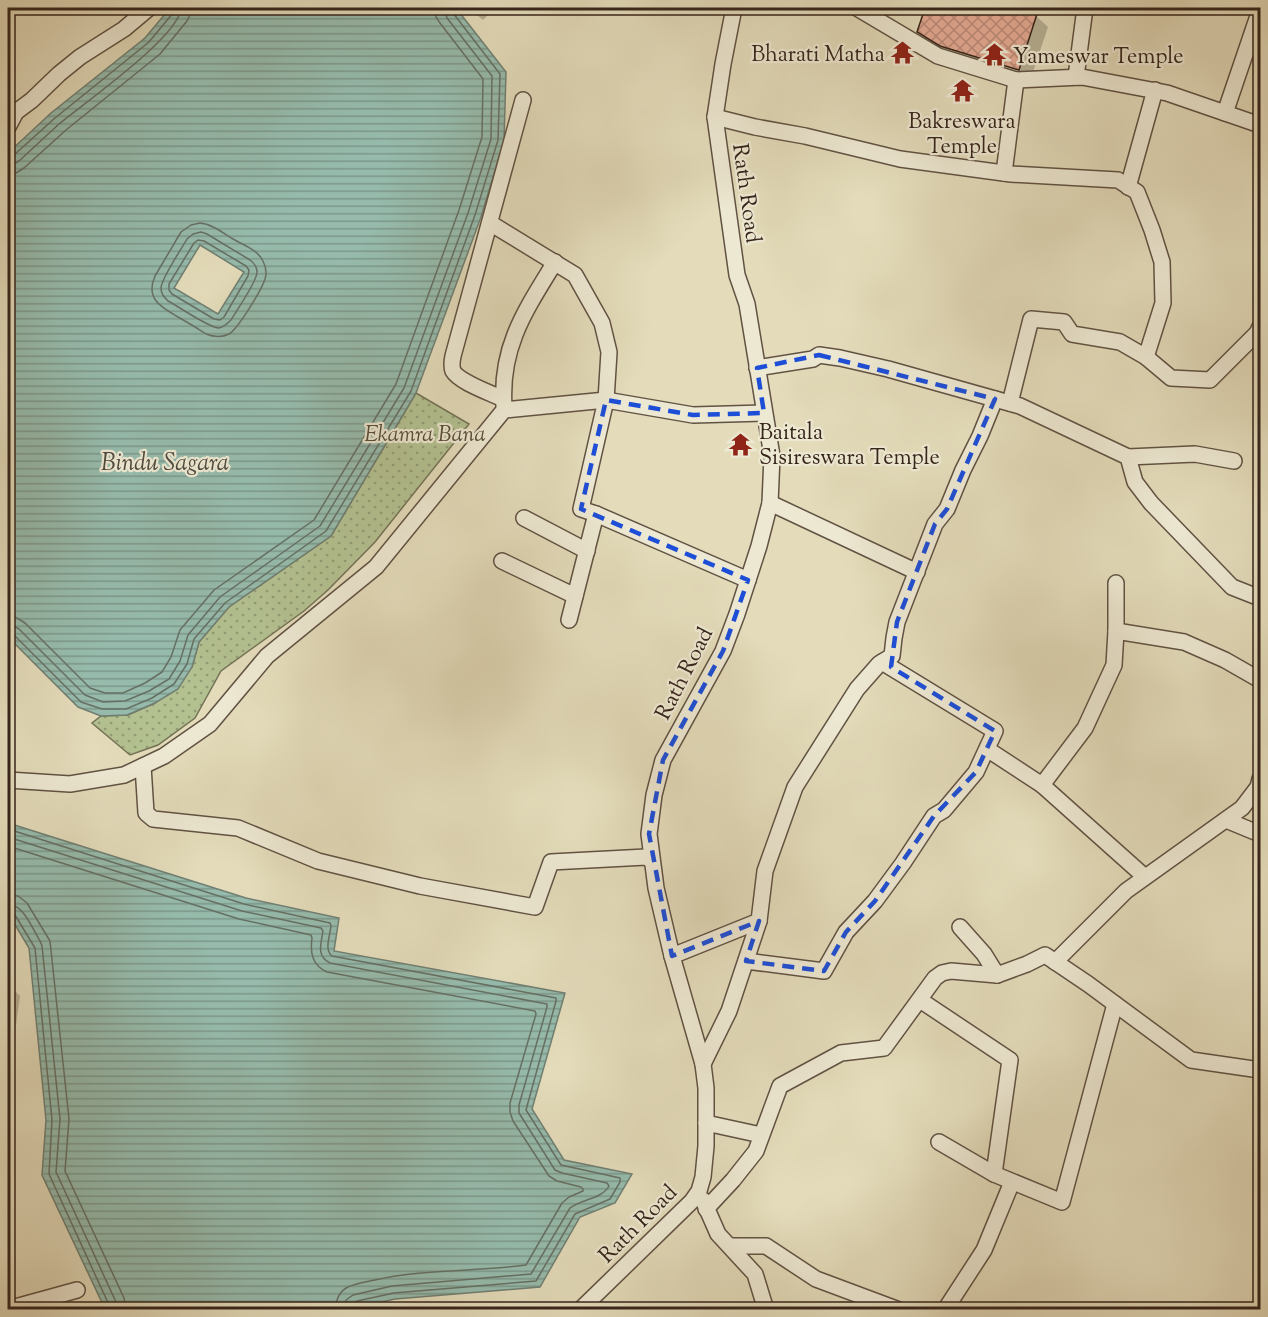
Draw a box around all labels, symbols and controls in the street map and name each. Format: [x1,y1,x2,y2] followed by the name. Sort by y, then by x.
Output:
[751,40,885,72] place label: Bharati Matha
[890,40,916,66] temple icon: Bharati Matha
[982,42,1008,68] temple icon: Yameswar Temple
[1013,42,1183,74] place label: Yameswar Temple
[949,78,975,104] temple icon: Bakreswara Temple
[908,107,1016,164] place label: Bakreswara Temple
[722,142,768,245] street label: Rath Road
[759,418,940,475] place label: Baitala Sisireswara Temple
[364,420,486,452] park label: Ekamra Bana
[728,431,754,457] temple icon: Baitala Sisireswara Temple
[101,447,229,481] water label: Bindu Sagara
[649,622,723,726] street label: Rath Road
[592,1178,686,1272] street label: Rath Road

